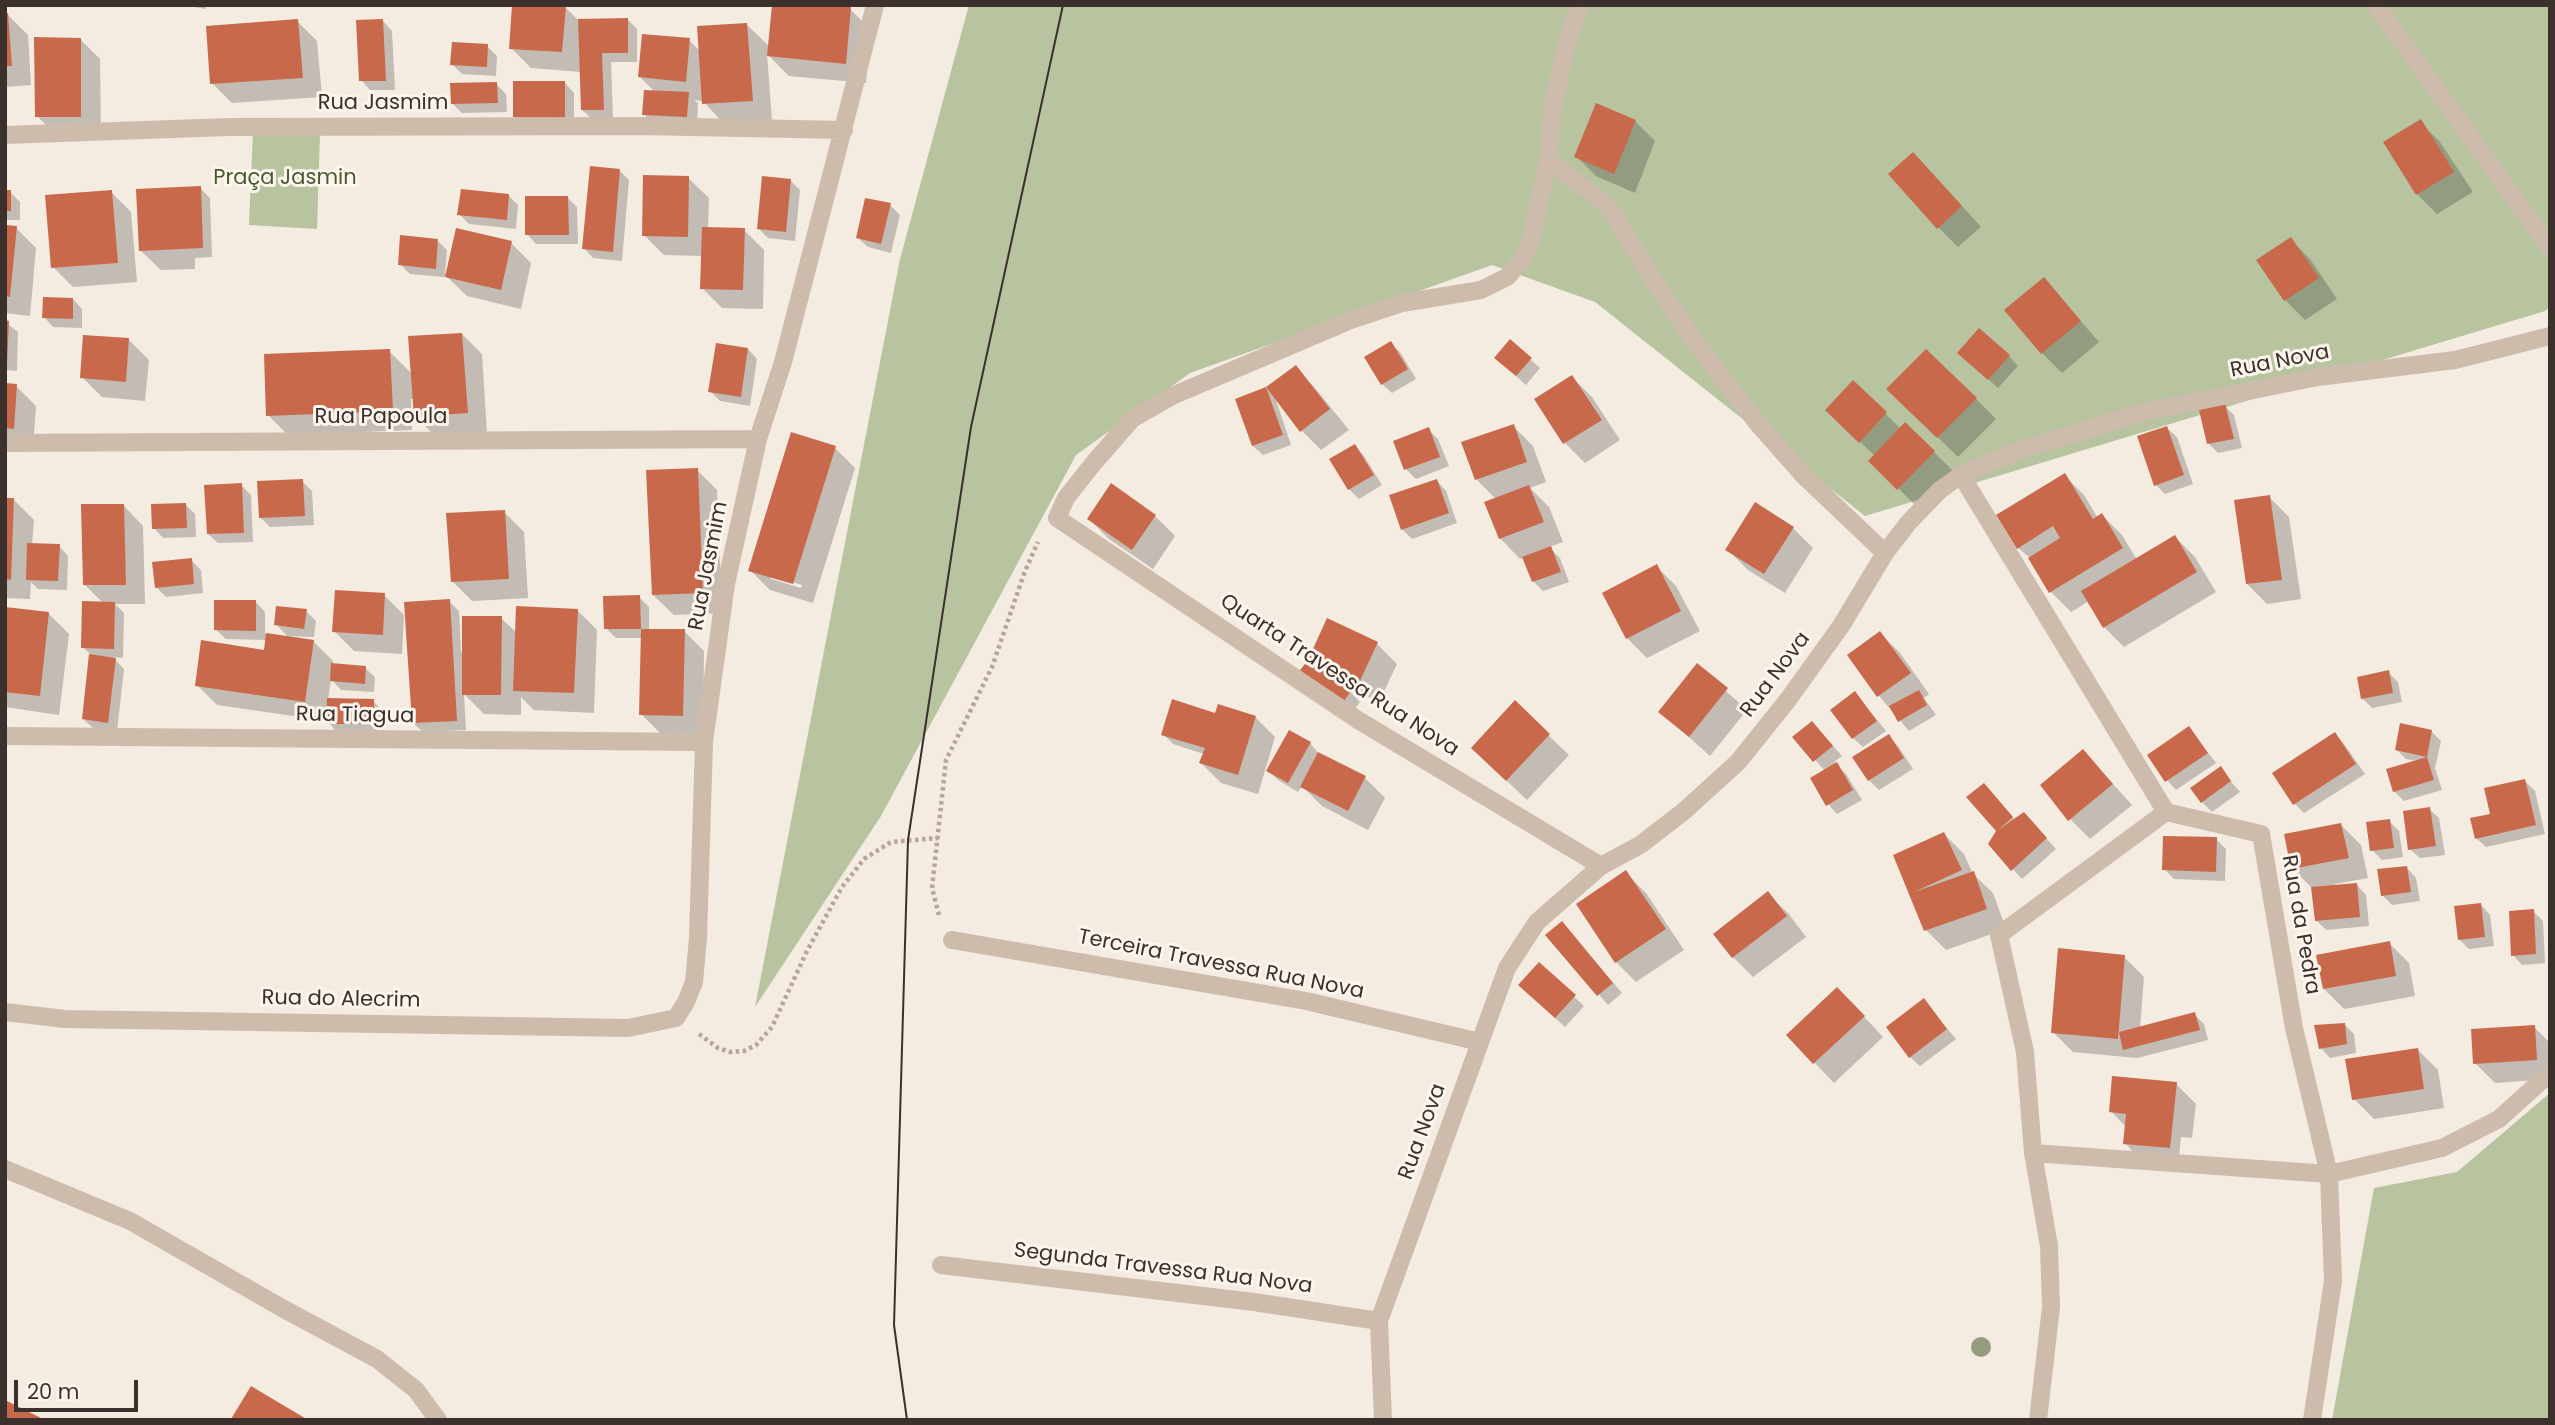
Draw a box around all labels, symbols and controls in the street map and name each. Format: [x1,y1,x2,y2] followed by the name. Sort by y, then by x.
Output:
[318,91,448,117] street label: Rua Jasmim
[213,166,357,192] park label: Praça Jasmin
[2228,340,2332,384] street label: Rua Nova
[315,405,447,431] street label: Rua Papoula
[684,499,734,633] street label: Rua Jasmim
[1215,589,1463,763] street label: Quarta Travessa Rua Nova
[1736,627,1816,723] street label: Rua Nova
[296,702,414,730] street label: Rua Tiagua
[2275,853,2325,997] street label: Rua da Pedra
[1076,925,1366,1005] street label: Terceira Travessa Rua Nova
[261,986,421,1014] street label: Rua do Alecrim
[1394,1081,1452,1183] street label: Rua Nova
[1012,1238,1314,1300] street label: Segunda Travessa Rua Nova
[18,1366,142,1410] scale bar
[27,1377,80,1406] text: 20 m

